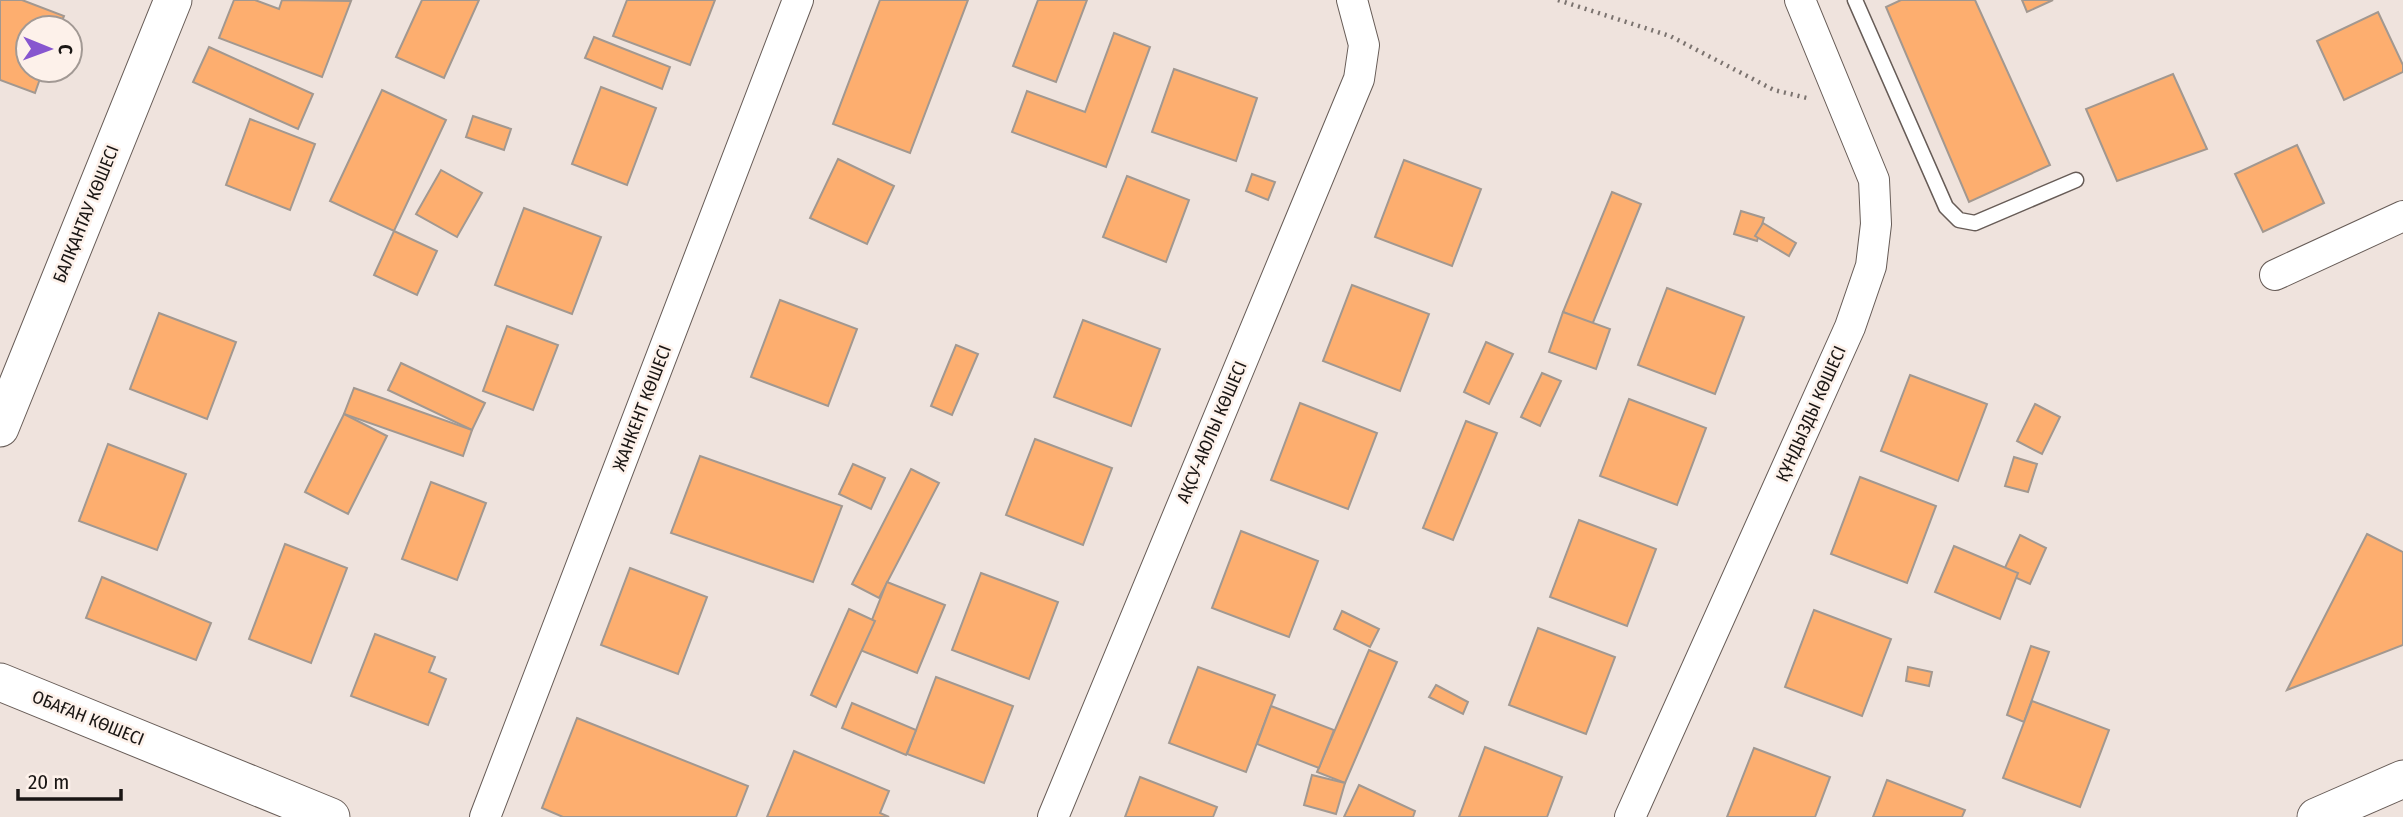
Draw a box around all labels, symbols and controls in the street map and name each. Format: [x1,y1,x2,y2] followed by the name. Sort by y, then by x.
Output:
[14,14,84,84] north arrow
[54,44,77,55] text: С
[48,142,124,286] street label: БАЛҚАНТАУ КӨШЕСІ
[608,342,676,474] street label: ЖАНКЕНТ КӨШЕСІ
[1771,343,1851,485] street label: ҚҰНДЫЗДЫ КӨШЕСІ
[1172,358,1252,506] street label: АҚСУ-АЮЛЫ КӨШЕСІ
[29,686,147,750] street label: ОБАҒАН КӨШЕСІ
[18,758,121,802] scale bar
[28,769,69,795] text: 20 m

